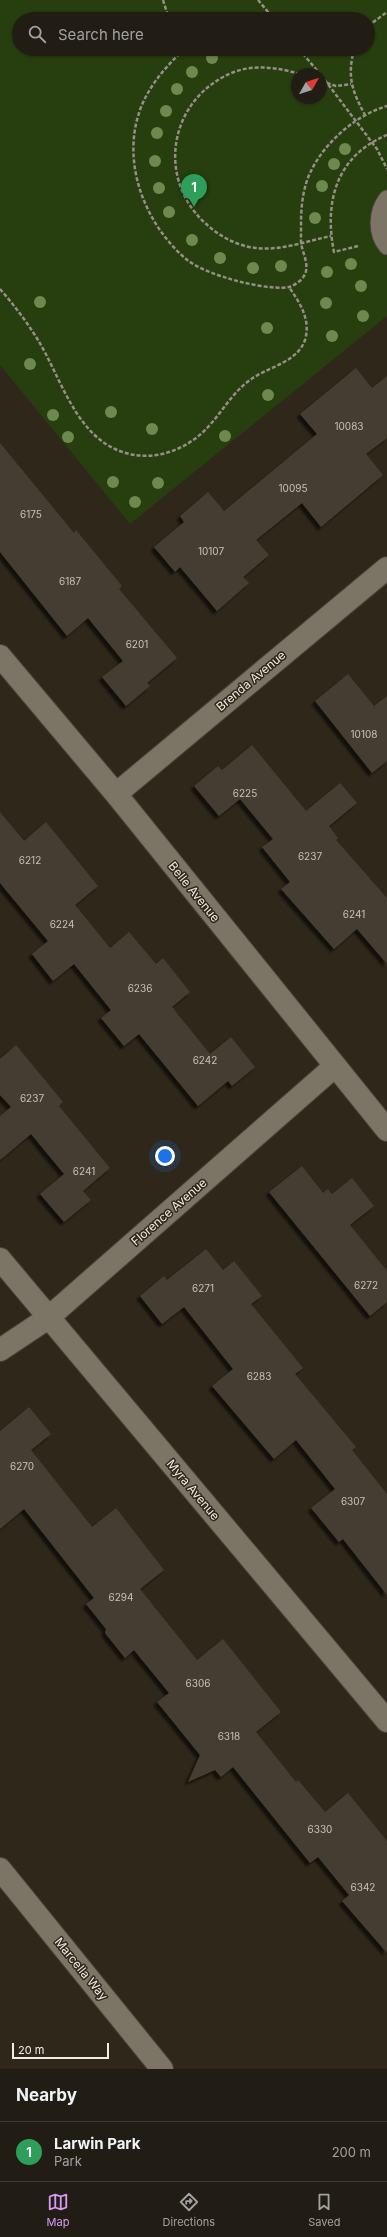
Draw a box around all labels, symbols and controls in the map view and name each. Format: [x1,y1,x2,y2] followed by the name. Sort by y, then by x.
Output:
[12,12,375,56] search box
[26,23,48,45] icon: search
[58,25,144,44] text: Search here
[291,68,327,104] north arrow
[181,174,207,207] pin: 1
[334,420,364,432] house number: 10083
[279,482,307,494] house number: 10095
[20,508,42,520] house number: 6175
[198,545,224,557] house number: 10107
[59,575,81,587] house number: 6187
[126,638,148,650] house number: 6201
[213,647,288,714] street label: Brenda Avenue
[351,728,377,740] house number: 10108
[233,787,257,799] house number: 6225
[298,850,322,862] house number: 6237
[19,854,41,866] house number: 6212
[166,859,223,925] street label: Belle Avenue
[343,908,365,920] house number: 6241
[50,918,74,930] house number: 6224
[128,982,152,994] house number: 6236
[193,1054,217,1066] house number: 6242
[20,1092,44,1104] house number: 6237
[155,1146,175,1166] your location
[73,1165,95,1177] house number: 6241
[128,1175,209,1248] street label: Florence Avenue
[354,1279,378,1291] house number: 6272
[192,1282,214,1294] house number: 6271
[247,1370,271,1382] house number: 6283
[164,1456,223,1523] street label: Myra Avenue
[10,1460,34,1472] house number: 6270
[341,1495,365,1507] house number: 6307
[109,1591,133,1603] house number: 6294
[186,1677,210,1689] house number: 6306
[218,1730,240,1742] house number: 6318
[308,1823,332,1835] house number: 6330
[351,1881,375,1893] house number: 6342
[52,1934,111,2003] street label: Marcella Way
[12,2041,109,2060] scale bar
[18,2043,44,2057] text: 20 m
[16,2085,77,2105] text: Nearby
[54,2134,140,2153] text: Larwin Park
[26,2144,32,2160] text: 1
[332,2144,371,2160] text: 200 m
[54,2153,82,2169] text: Park
[47,2191,69,2229] tab: Map
[163,2191,215,2229] tab: Directions
[308,2191,340,2229] tab: Saved

